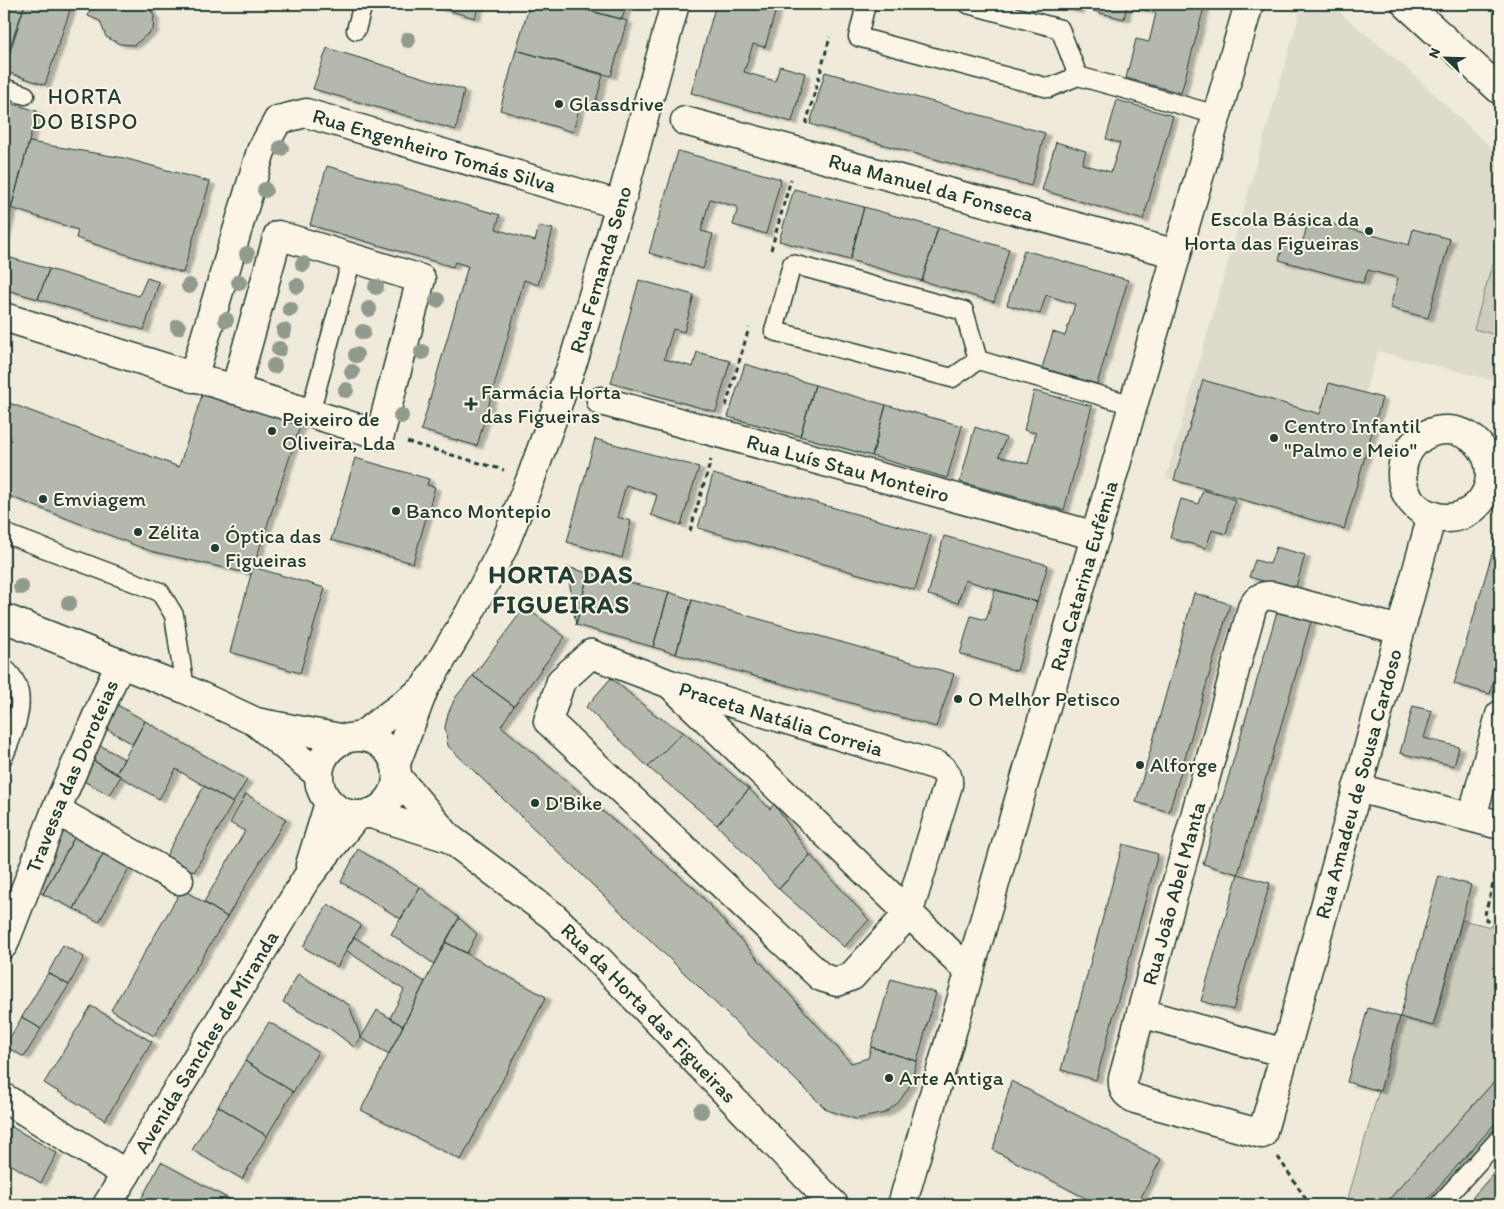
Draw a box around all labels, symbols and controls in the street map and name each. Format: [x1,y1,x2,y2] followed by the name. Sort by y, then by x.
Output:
[1422,32,1472,82] north arrow
[1425,45,1444,61] text: N
[32,83,138,135] district label: HORTA DO BISPO
[569,91,664,116] place label: Glassdrive
[553,98,565,110] marker: Glassdrive
[310,103,559,198] street label: Rua Engenheiro Tomás Silva
[826,147,1037,227] street label: Rua Manuel da Fonseca
[564,183,637,356] street label: Rua Fernanda Seno
[1184,206,1359,255] place label: Escola Básica da Horta das Figueiras
[1363,225,1375,237] marker: Escola Básica da Horta das Figueiras
[481,379,621,428] place label: Farmácia Horta das Figueiras
[465,398,477,410] marker: Farmácia Horta das Figueiras
[282,406,395,455] place label: Peixeiro de Oliveira, Lda
[1284,413,1421,462] place label: Centro Infantil "Palmo e Meio"
[266,425,278,437] marker: Peixeiro de Oliveira, Lda
[744,428,952,507] street label: Rua Luís Stau Monteiro
[1268,432,1280,444] marker: Centro Infantil "Palmo e Meio"
[1044,477,1123,674] street label: Rua Catarina Eufémia
[53,486,147,511] place label: Emviagem
[37,493,49,505] marker: Emviagem
[406,498,551,523] place label: Banco Montepio
[390,505,402,517] marker: Banco Montepio
[148,519,199,544] place label: Zélita
[225,523,321,572] place label: Óptica das Figueiras
[132,526,144,538] marker: Zélita
[209,542,221,554] marker: Óptica das Figueiras
[488,558,634,620] district label: HORTA DAS FIGUEIRAS
[1309,646,1407,921] street label: Rua Amadeu de Sousa Cardoso
[20,676,123,876] street label: Travessa das Doroteias
[676,676,886,762] street label: Praceta Natália Correia
[968,686,1120,711] place label: O Melhor Petisco
[952,693,964,705] marker: O Melhor Petisco
[1150,752,1217,777] place label: Alforge
[1134,759,1146,771] marker: Alforge
[545,790,602,815] place label: D'Bike
[529,797,541,809] marker: D'Bike
[1136,799,1210,988] street label: Rua João Abel Manta
[556,917,742,1108] street label: Rua da Horta das Figueiras
[129,926,284,1158] street label: Avenida Sanches de Miranda
[899,1065,1004,1090] place label: Arte Antiga
[883,1072,895,1084] marker: Arte Antiga

